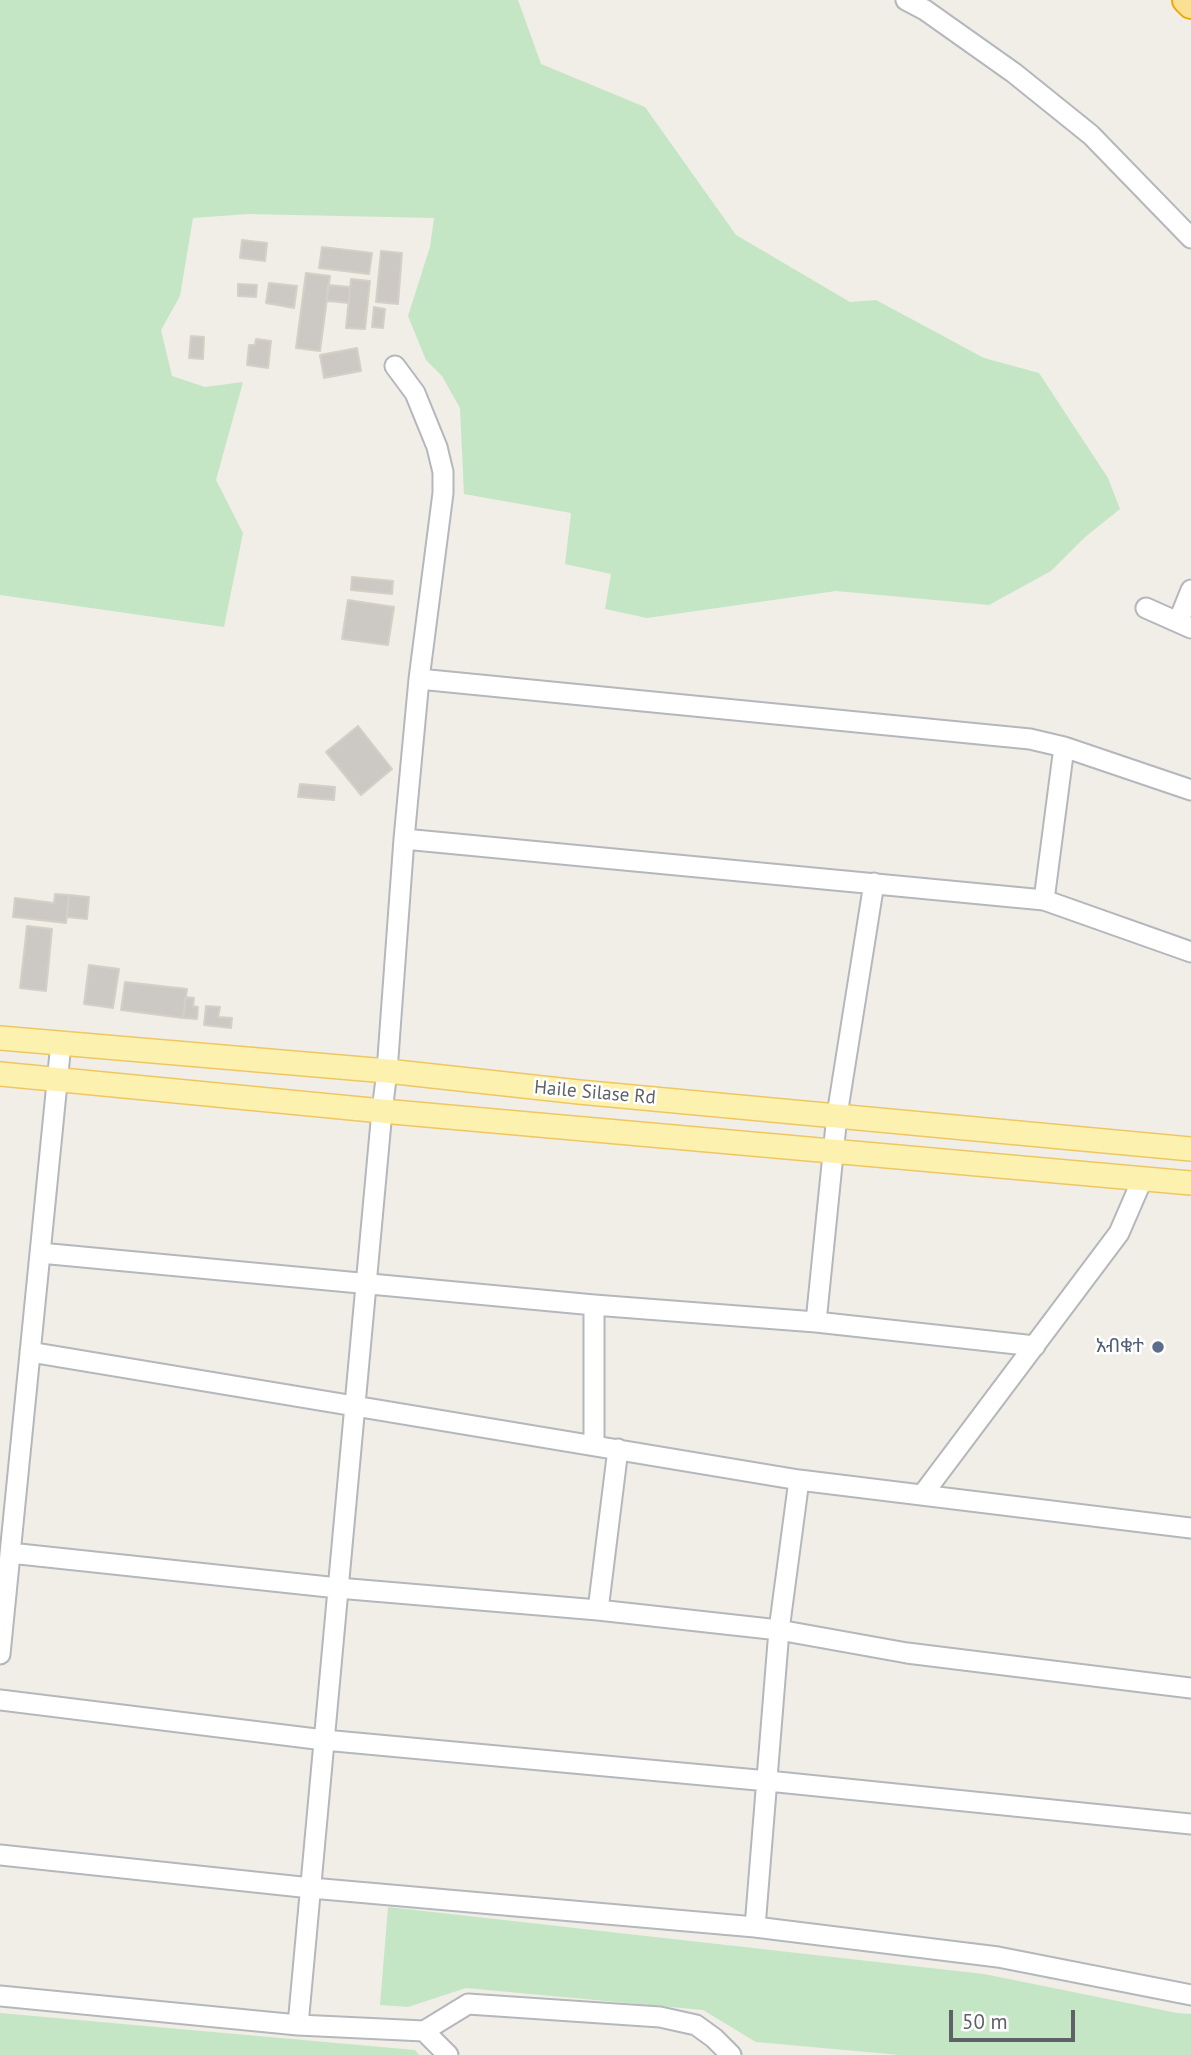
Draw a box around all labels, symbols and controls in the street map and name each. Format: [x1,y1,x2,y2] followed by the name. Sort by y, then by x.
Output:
[533,1076,657,1110] street label: Haile Silase Rd
[1096,1336,1144,1358] place label: አብቁተ
[1150,1339,1166,1355] marker: አብቁተ
[953,1996,1079,2040] scale bar
[962,2008,1008,2035] text: 50 m

